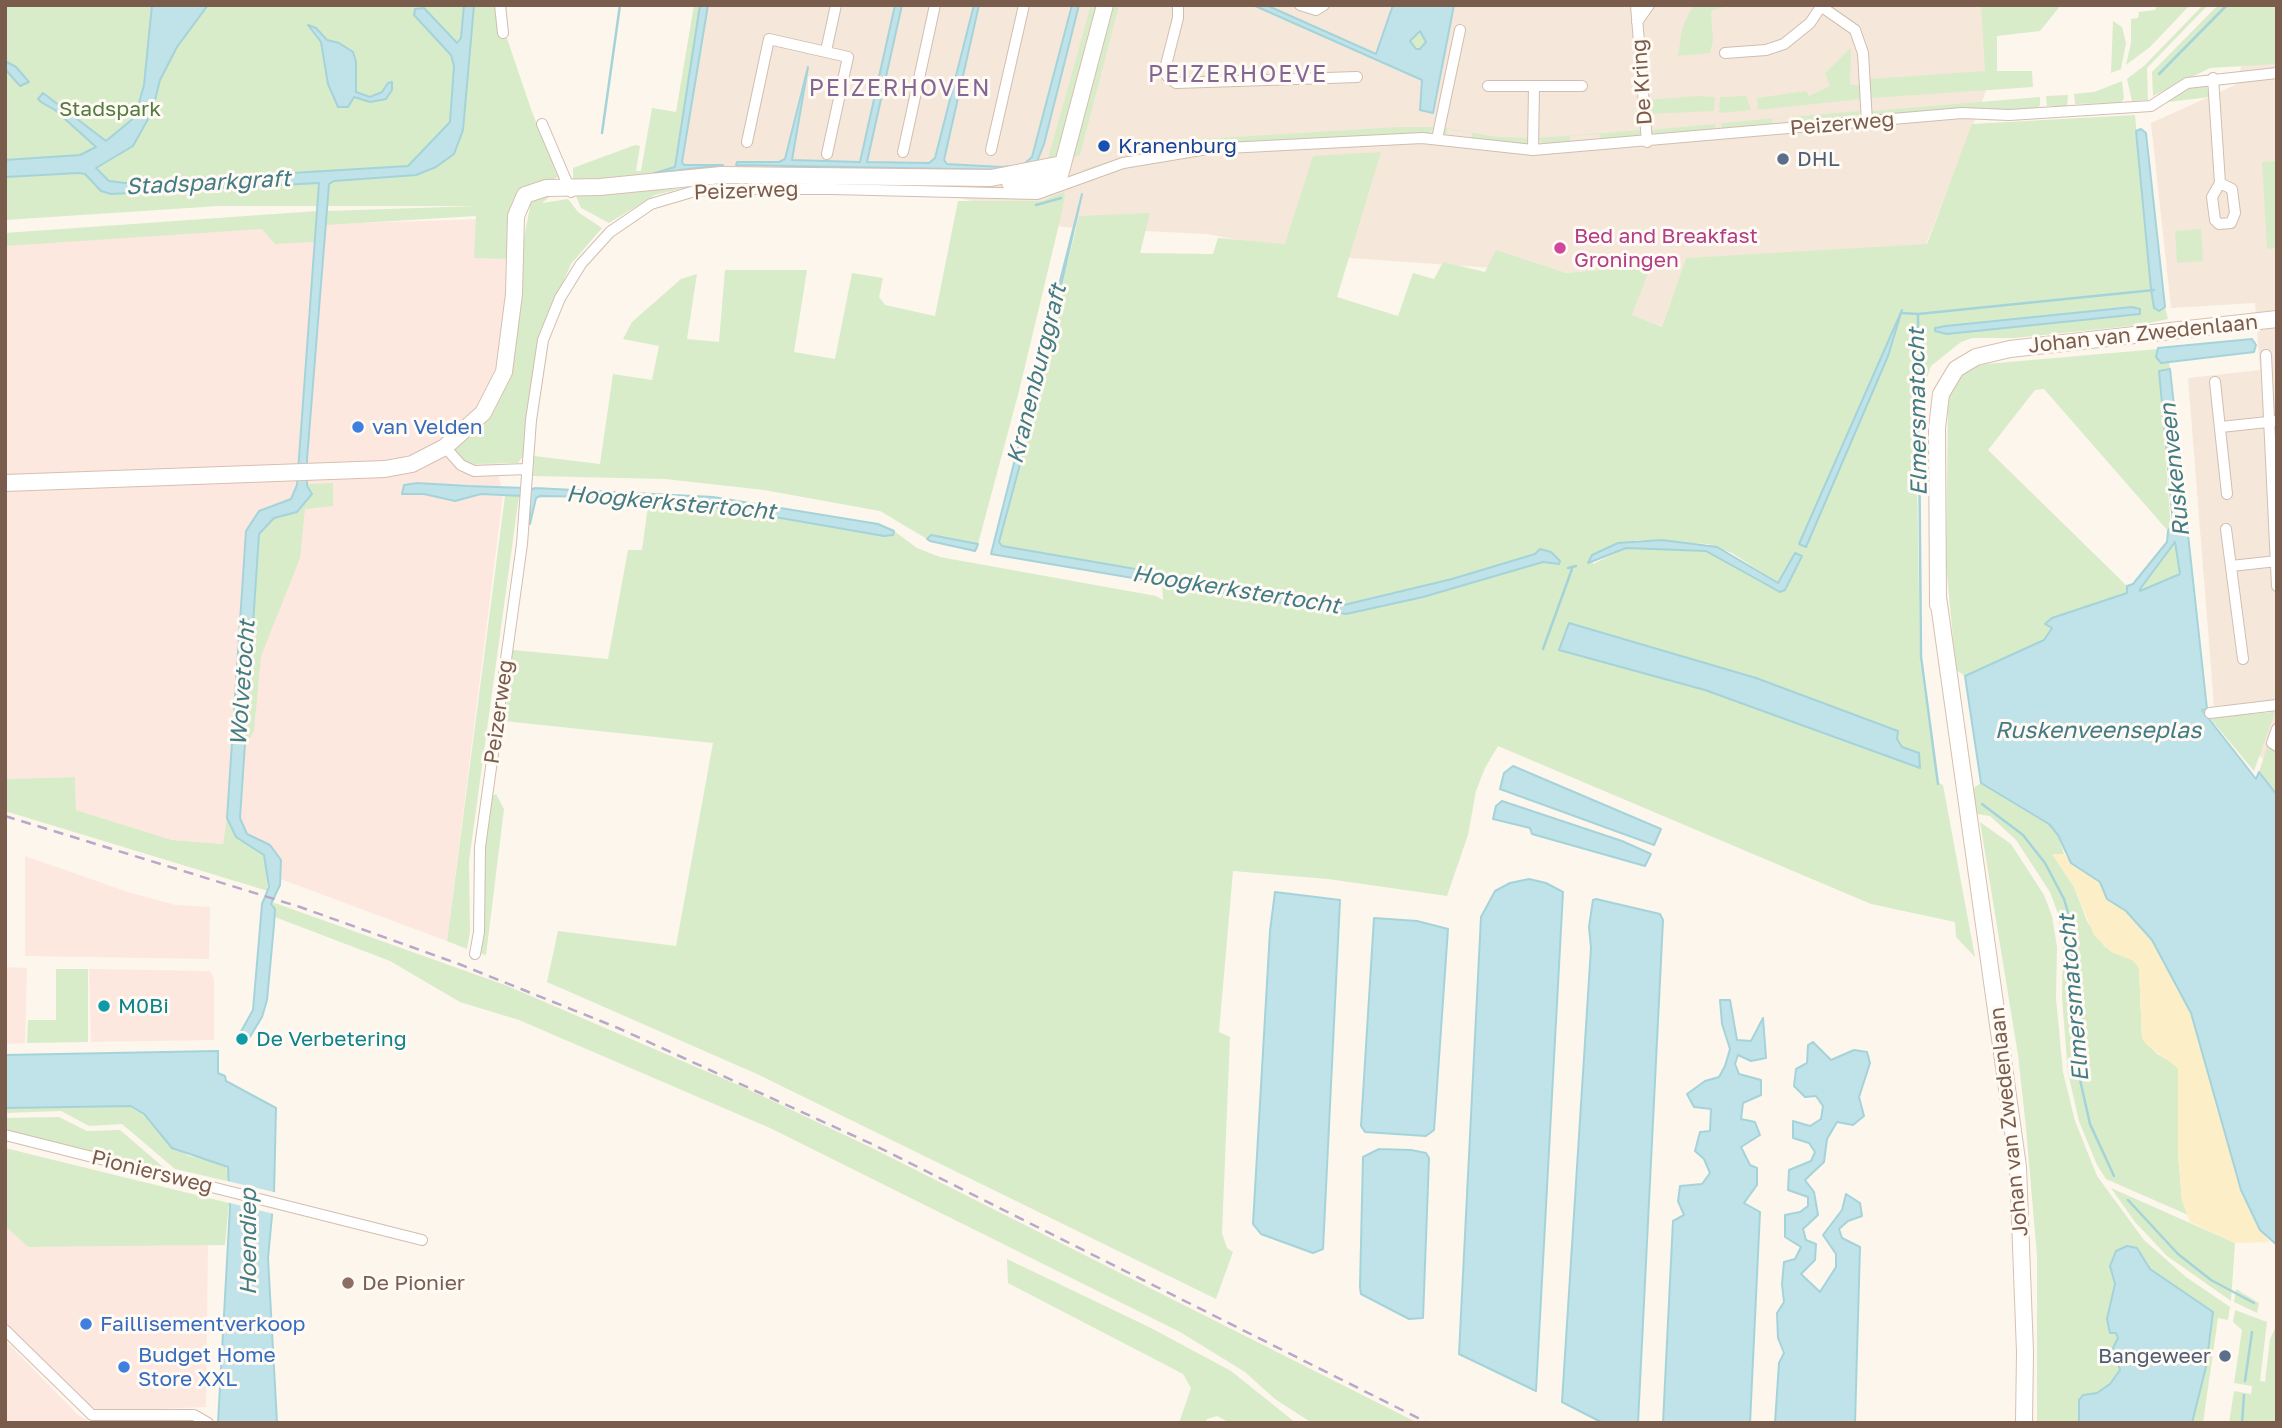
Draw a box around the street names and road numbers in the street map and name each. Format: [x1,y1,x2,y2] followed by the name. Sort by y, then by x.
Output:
[1626,38,1658,126] street label: De Kring
[1789,107,1895,141] street label: Peizerweg
[693,177,799,205] street label: Peizerweg
[2027,309,2259,359] street label: Johan van Zwedenlaan
[479,658,519,766] street label: Peizerweg
[1984,1006,2034,1238] street label: Johan van Zwedenlaan
[89,1145,215,1199] street label: Pioniersweg

